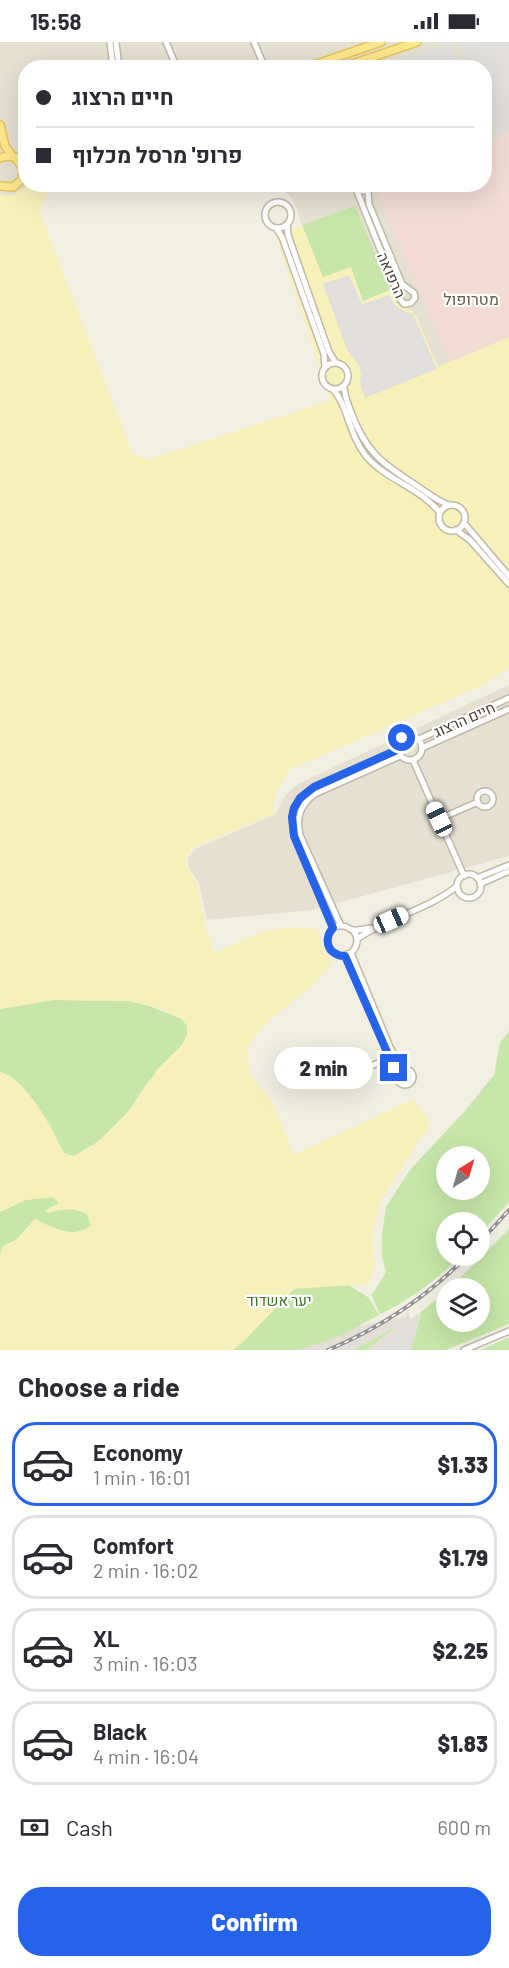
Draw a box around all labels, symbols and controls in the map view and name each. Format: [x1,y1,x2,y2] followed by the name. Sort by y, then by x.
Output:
[30,8,81,34] text: 15:58
[72,83,174,109] text: חיים הרצוג
[72,141,242,167] text: פרופ' מרסל מכלוף
[374,249,410,301] street label: הרפואה
[443,289,499,308] district label: מטרופול
[431,697,497,741] street label: חיים הרצוג
[388,724,415,751] route start
[423,799,455,839] car
[371,904,411,936] car
[274,1047,373,1089] callout: 2 min
[380,1054,407,1081] route end
[299,1056,348,1080] text: 2 min
[436,1146,490,1200] north arrow
[436,1146,490,1332] map controls
[436,1212,490,1266] button: locate
[436,1278,490,1332] button: layers
[246,1291,312,1309] park label: יער אשדוד
[18,1370,180,1402] text: Choose a ride
[21,1437,75,1491] icon: car
[93,1439,183,1465] text: Economy
[438,1451,488,1477] text: $1.33
[93,1465,190,1489] text: 1 min · 16:01
[21,1530,75,1584] icon: car
[93,1532,174,1558] text: Comfort
[439,1544,488,1570] text: $1.79
[93,1558,198,1582] text: 2 min · 16:02
[21,1623,75,1677] icon: car
[93,1625,119,1651] text: XL
[432,1637,488,1663] text: $2.25
[93,1651,198,1675] text: 3 min · 16:03
[21,1716,75,1770] icon: car
[93,1718,147,1744] text: Black
[438,1730,488,1756] text: $1.83
[93,1744,199,1768] text: 4 min · 16:04
[18,1811,51,1844] icon: cash
[66,1814,113,1840] text: Cash
[438,1815,491,1839] text: 600 m
[18,1887,491,1956] button: Confirm

